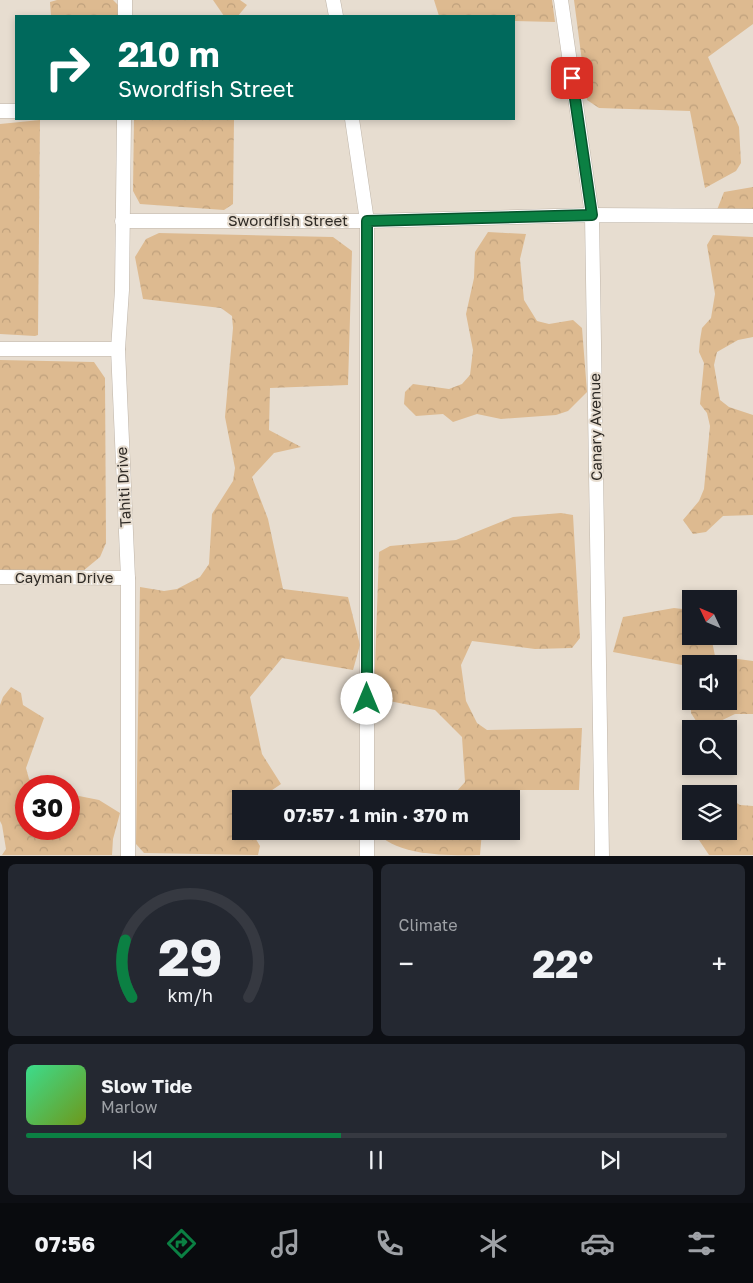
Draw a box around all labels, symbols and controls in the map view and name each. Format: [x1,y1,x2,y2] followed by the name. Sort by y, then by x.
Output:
[118,33,220,75] text: 210 m
[35,35,100,100] icon: right
[551,57,593,99] pin
[558,64,586,92] icon: arrive
[118,75,294,102] text: Swordfish Street
[228,211,348,229] street label: Swordfish Street
[585,373,605,481] street label: Canary Avenue
[112,446,134,528] street label: Tahiti Drive
[15,568,114,586] street label: Cayman Drive
[682,590,738,645] north arrow
[682,590,737,840] map controls
[682,655,737,710] button: sound
[340,672,392,724] position arrow
[682,720,737,775] button: search
[15,775,80,840] speed limit sign: 30
[682,785,737,840] button: layers
[283,803,469,826] text: 07:57 · 1 min · 370 m
[399,915,458,935] text: Climate
[158,925,223,987] text: 29
[532,941,593,986] text: 22°
[399,947,414,980] text: −
[712,947,727,980] text: +
[168,984,213,1006] text: km/h
[101,1074,192,1097] text: Slow Tide
[101,1097,157,1117] text: Marlow
[129,1146,157,1174] icon: previous
[362,1146,390,1174] icon: pause
[596,1146,624,1174] icon: next
[164,1226,199,1261] icon: directions
[268,1226,303,1261] icon: music
[372,1226,407,1261] icon: phone
[476,1226,511,1261] icon: climate
[580,1226,615,1261] icon: car
[684,1226,719,1261] icon: filters
[34,1230,95,1257] text: 07:56

